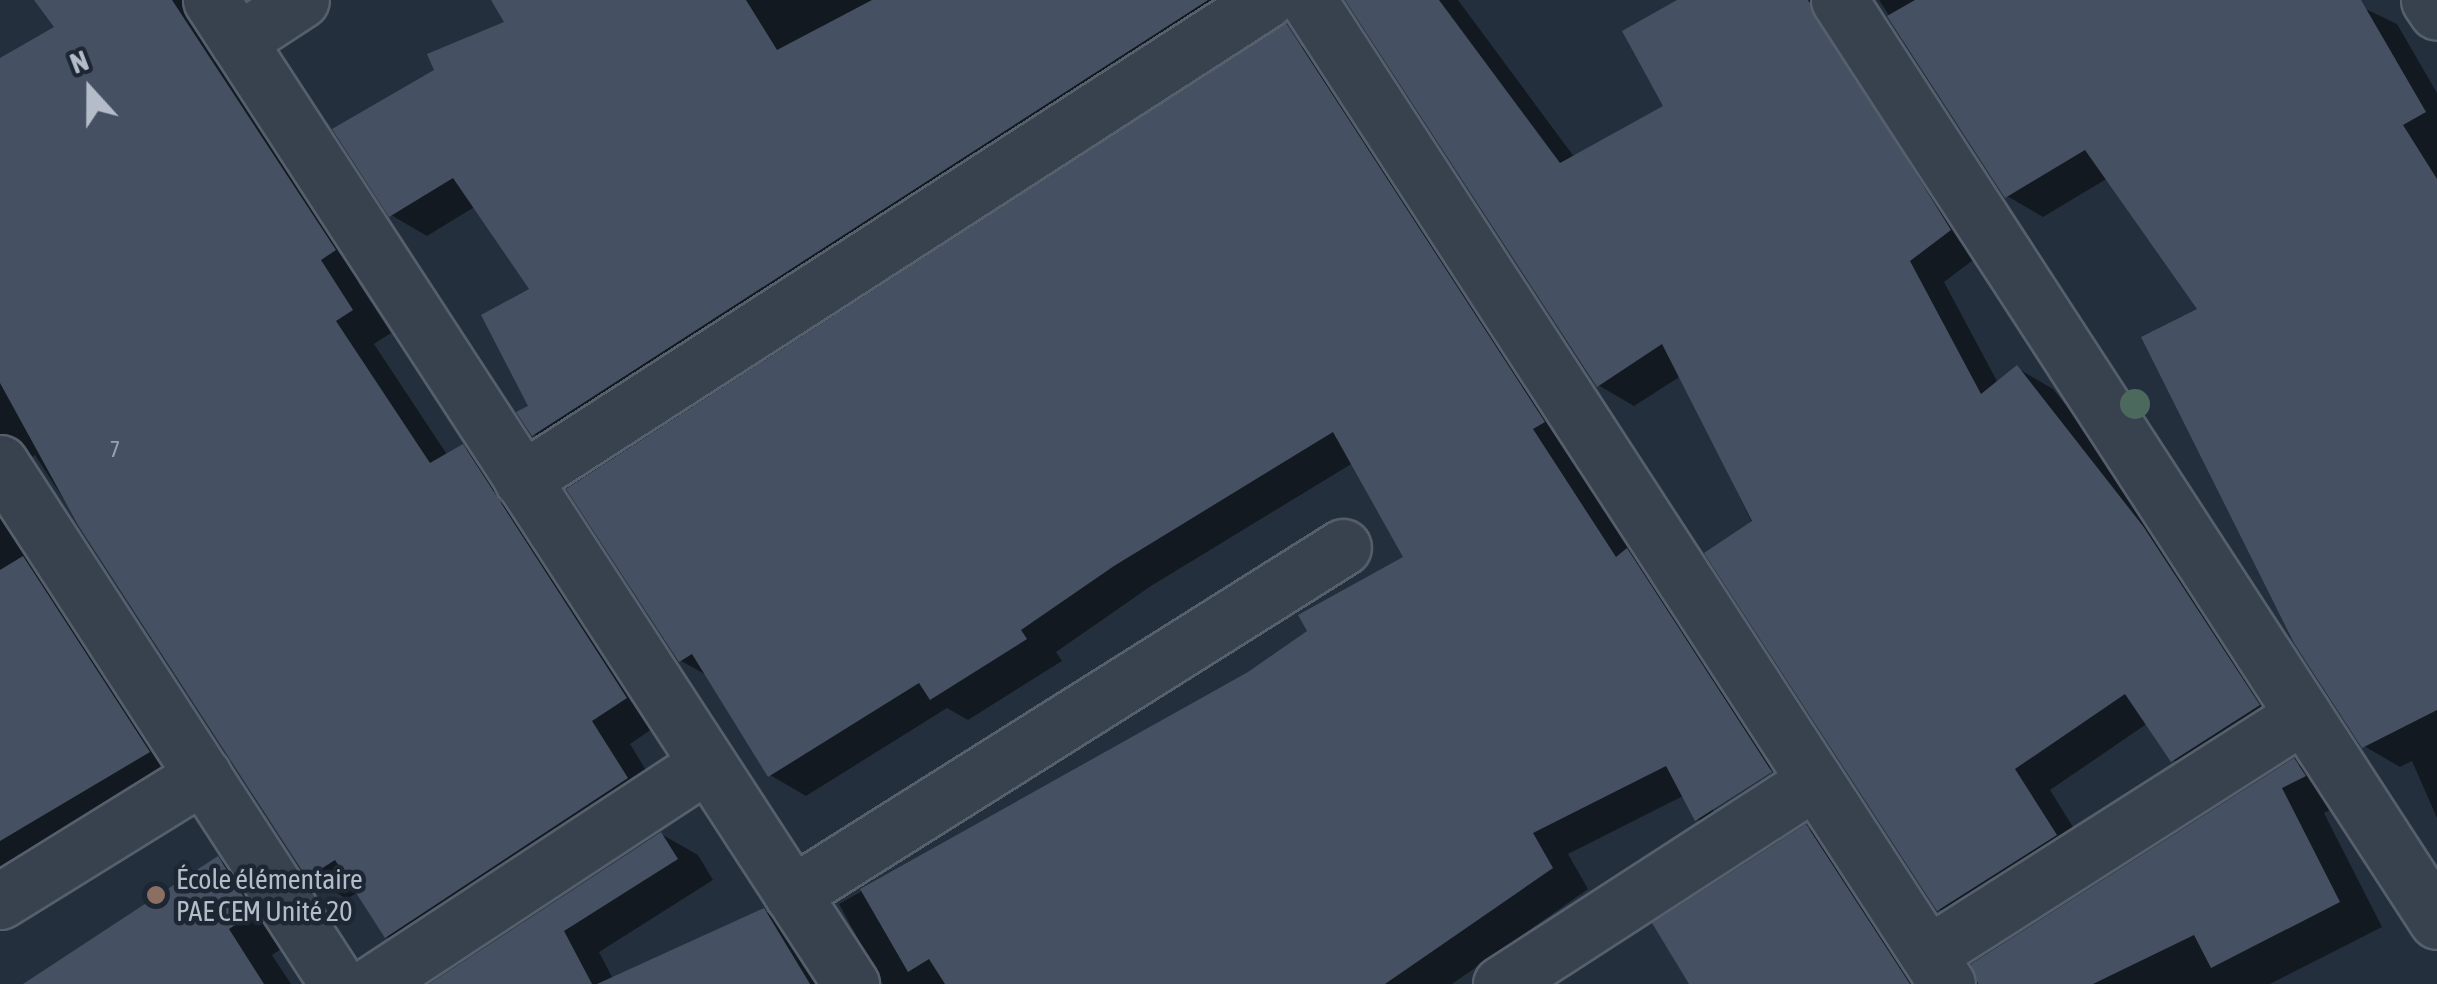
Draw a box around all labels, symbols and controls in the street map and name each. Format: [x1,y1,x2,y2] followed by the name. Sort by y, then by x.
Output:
[40,40,140,140] north arrow
[66,44,93,80] text: N
[110,437,120,463] house number: 7
[176,862,363,928] place label: École élémentaire PAE CEM Unité 20
[145,884,167,906] marker: École élémentaire PAE CEM Unité 20

